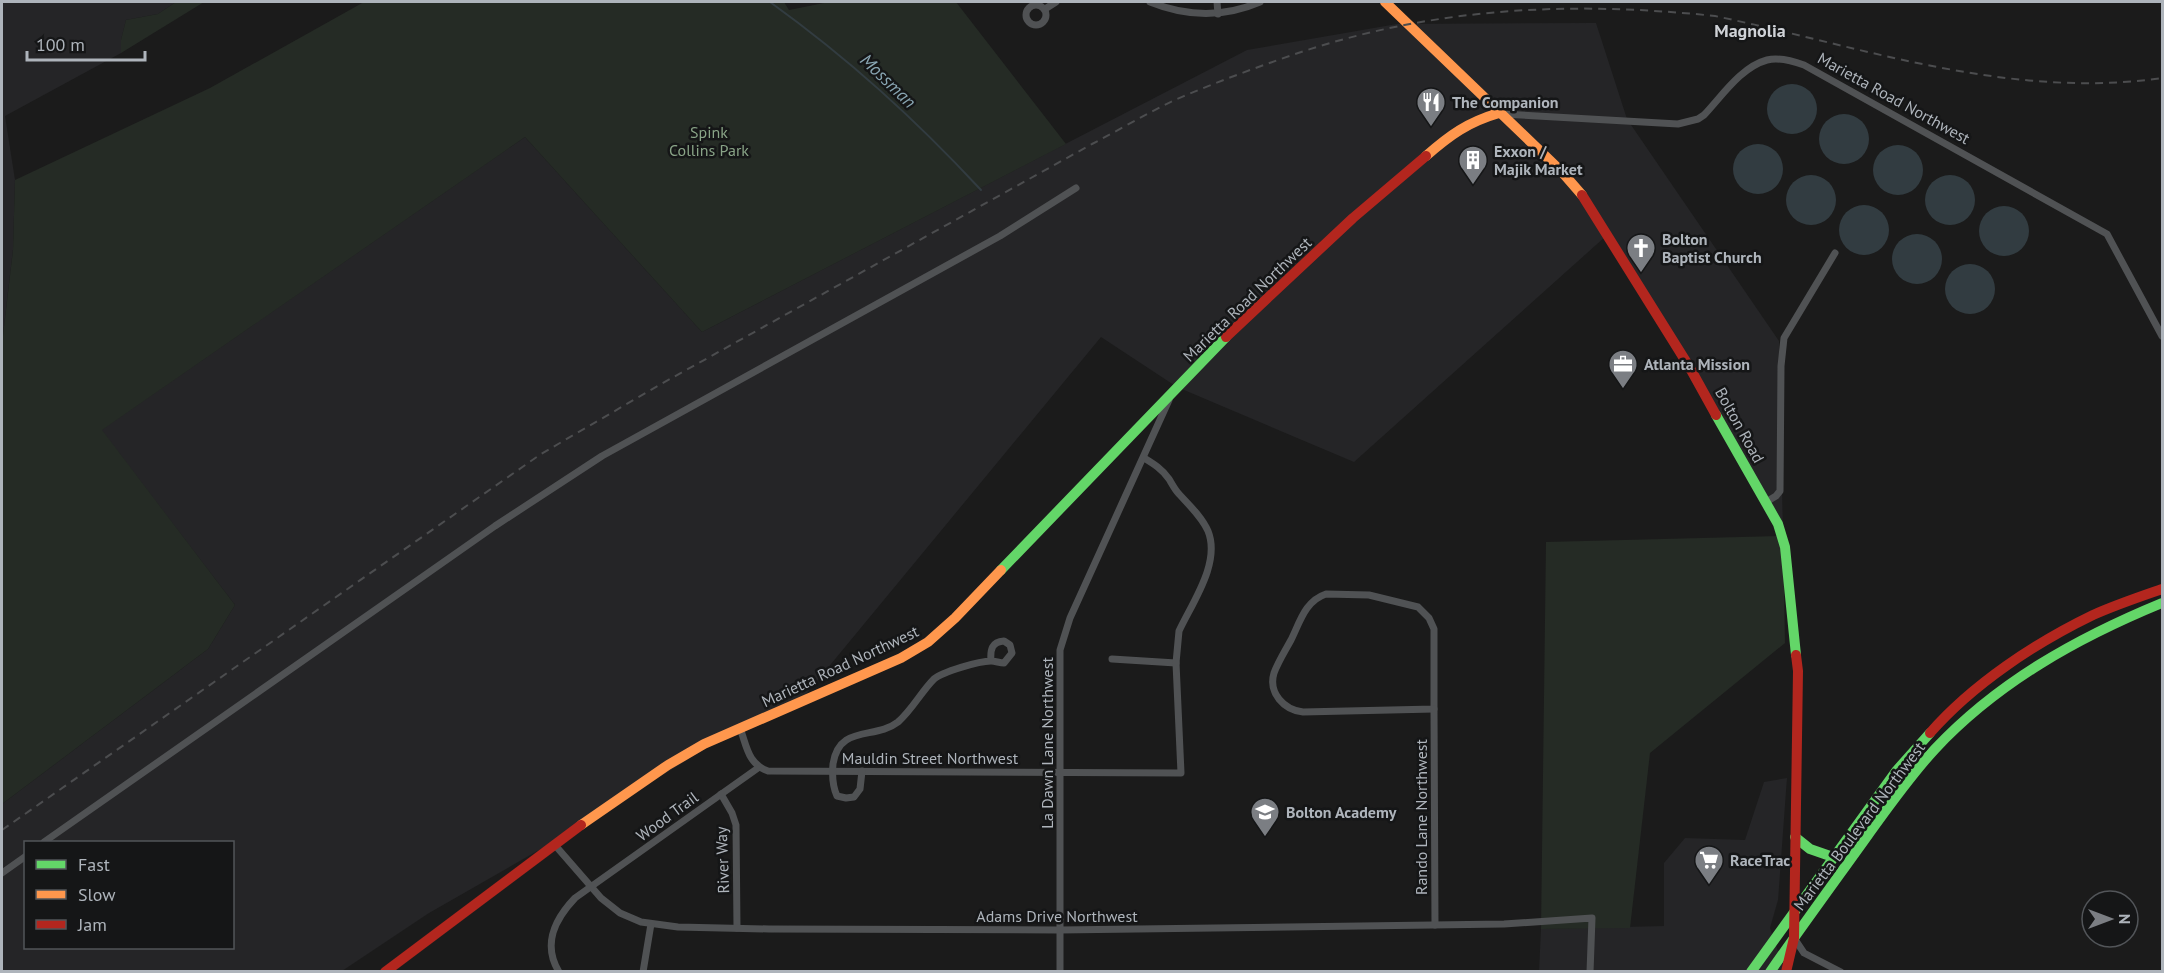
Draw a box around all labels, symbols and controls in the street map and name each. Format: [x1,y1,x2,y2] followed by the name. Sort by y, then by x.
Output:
[1714,19,1786,42] district label: Magnolia
[27,24,146,62] scale bar
[36,33,85,56] text: 100 m
[856,48,921,113] water label: Mossman
[1814,48,1974,148] street label: Marietta Road Northwest
[1415,86,1447,128] restaurant icon: The Companion
[1452,92,1559,112] place label: The Companion
[669,122,749,160] park label: Spink Collins Park
[1494,141,1583,179] place label: Exxon / Majik Market
[1457,144,1489,186] building icon: Exxon / Majik Market
[1662,229,1762,267] place label: Bolton Baptist Church
[1179,232,1316,366] street label: Marietta Road Northwest
[1625,232,1657,274] church icon: Bolton Baptist Church
[1607,348,1639,390] office icon: Atlanta Mission
[1644,354,1750,374] place label: Atlanta Mission
[1711,384,1769,466] street label: Bolton Road
[758,621,922,711] street label: Marietta Road Northwest
[1037,657,1057,829] street label: La Dawn Lane Northwest
[1789,737,1929,914] street label: Marietta Boulevard Northwest
[1411,738,1431,895] street label: Rando Lane Northwest
[842,748,1019,768] street label: Mauldin Street Northwest
[632,787,702,845] street label: Wood Trail
[1249,796,1281,838] school or university icon: Bolton Academy
[1286,802,1397,822] place label: Bolton Academy
[711,826,733,894] street label: River Way
[24,841,234,949] legend
[1693,844,1725,886] supermarket icon: RaceTrac
[1730,850,1790,870] place label: RaceTrac
[78,853,110,876] text: Fast
[78,883,116,906] text: Slow
[2080,889,2140,949] north arrow
[976,906,1138,926] street label: Adams Drive Northwest
[77,913,107,936] text: Jam
[2115,914,2135,924] text: N

